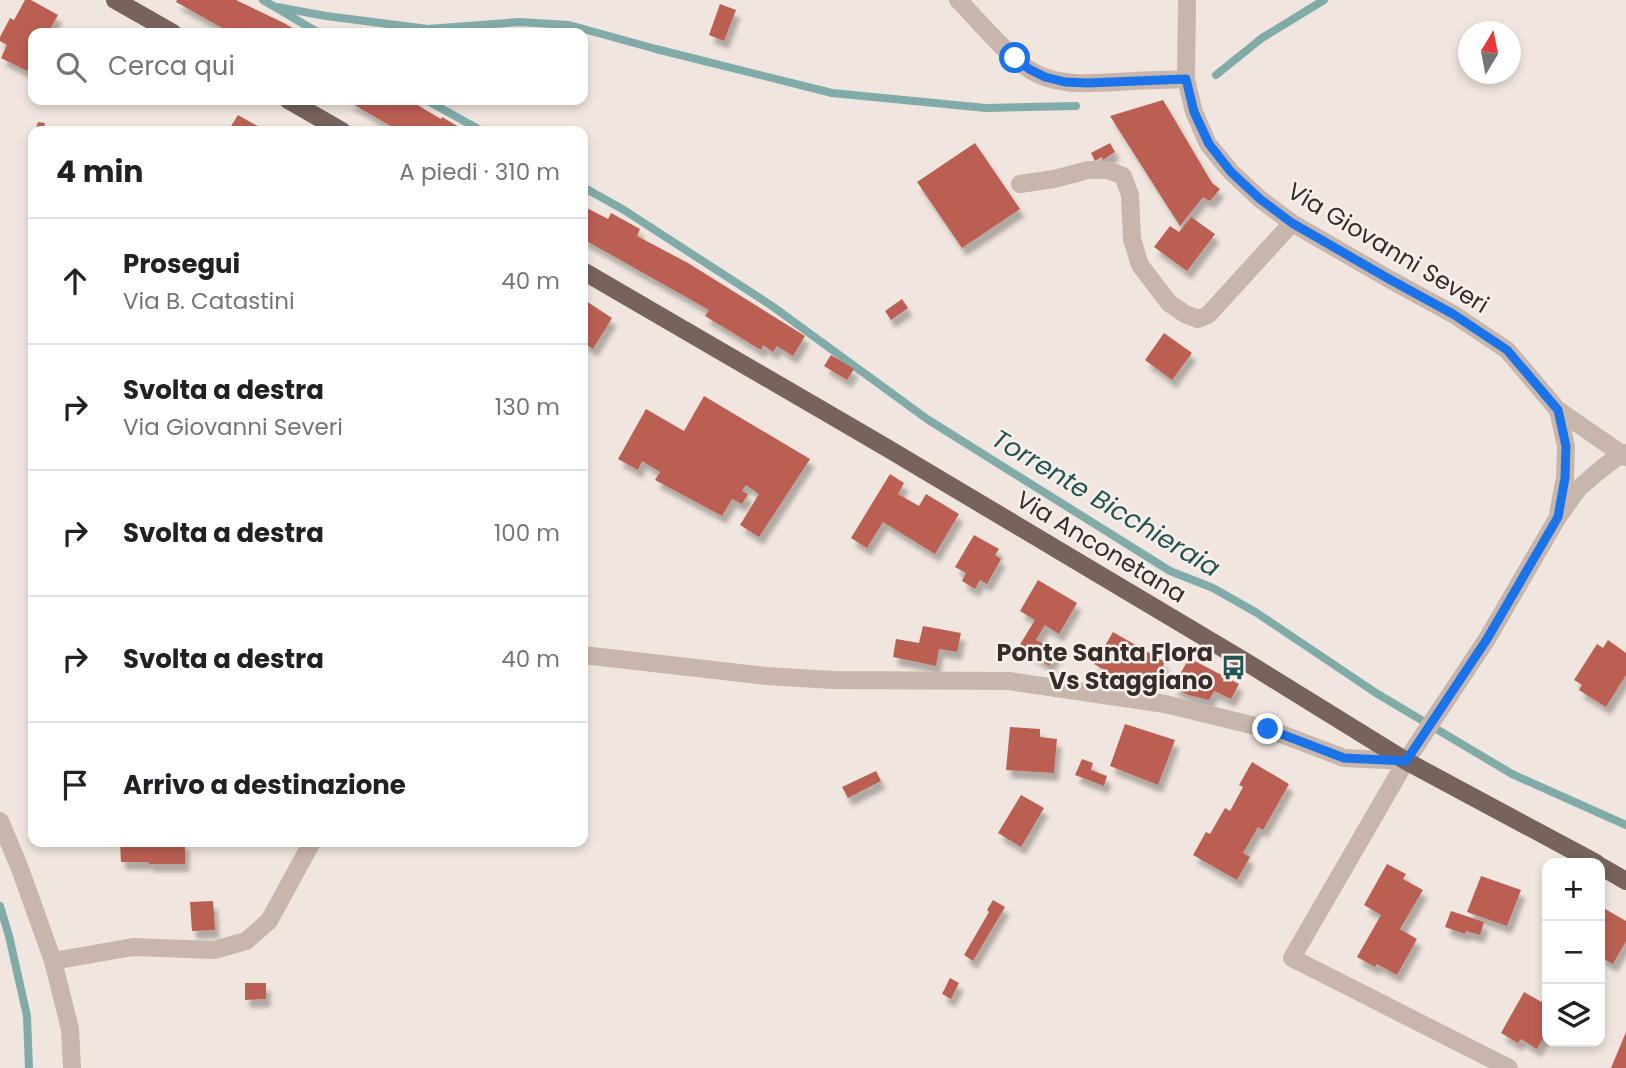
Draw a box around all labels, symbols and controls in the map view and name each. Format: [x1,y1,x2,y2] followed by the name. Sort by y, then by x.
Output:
[1458,21,1521,84] north arrow
[28,28,588,105] search box
[999,42,1030,73] route start
[52,48,90,86] icon: search
[108,48,235,84] text: Cerca qui
[56,150,144,193] text: 4 min
[399,156,560,188] text: A piedi · 310 m
[1281,174,1495,321] street label: Via Giovanni Severi
[123,246,240,282] text: Prosegui
[56,262,94,300] icon: ahead
[501,265,560,297] text: 40 m
[123,285,295,317] text: Via B. Catastini
[123,372,324,408] text: Svolta a destra
[56,388,94,426] icon: right
[495,391,560,423] text: 130 m
[123,411,343,443] text: Via Giovanni Severi
[985,420,1227,586] water label: Torrente Bicchieraia
[1010,483,1192,610] street label: Via Anconetana
[56,514,94,552] icon: right
[123,515,324,551] text: Svolta a destra
[494,517,560,549] text: 100 m
[997,636,1213,697] place label: Ponte Santa Flora Vs Staggiano
[56,640,94,678] icon: right
[123,641,324,677] text: Svolta a destra
[501,643,560,675] text: 40 m
[1219,653,1247,681] bus stop icon: Ponte Santa Flora Vs Staggiano
[1252,713,1283,744] route end
[56,766,94,804] icon: arrive
[123,767,406,803] text: Arrivo a destinazione
[1542,858,1605,1047] map controls
[1542,858,1605,921] button: +
[1542,921,1605,984] button: −
[1542,984,1605,1047] button: layers

